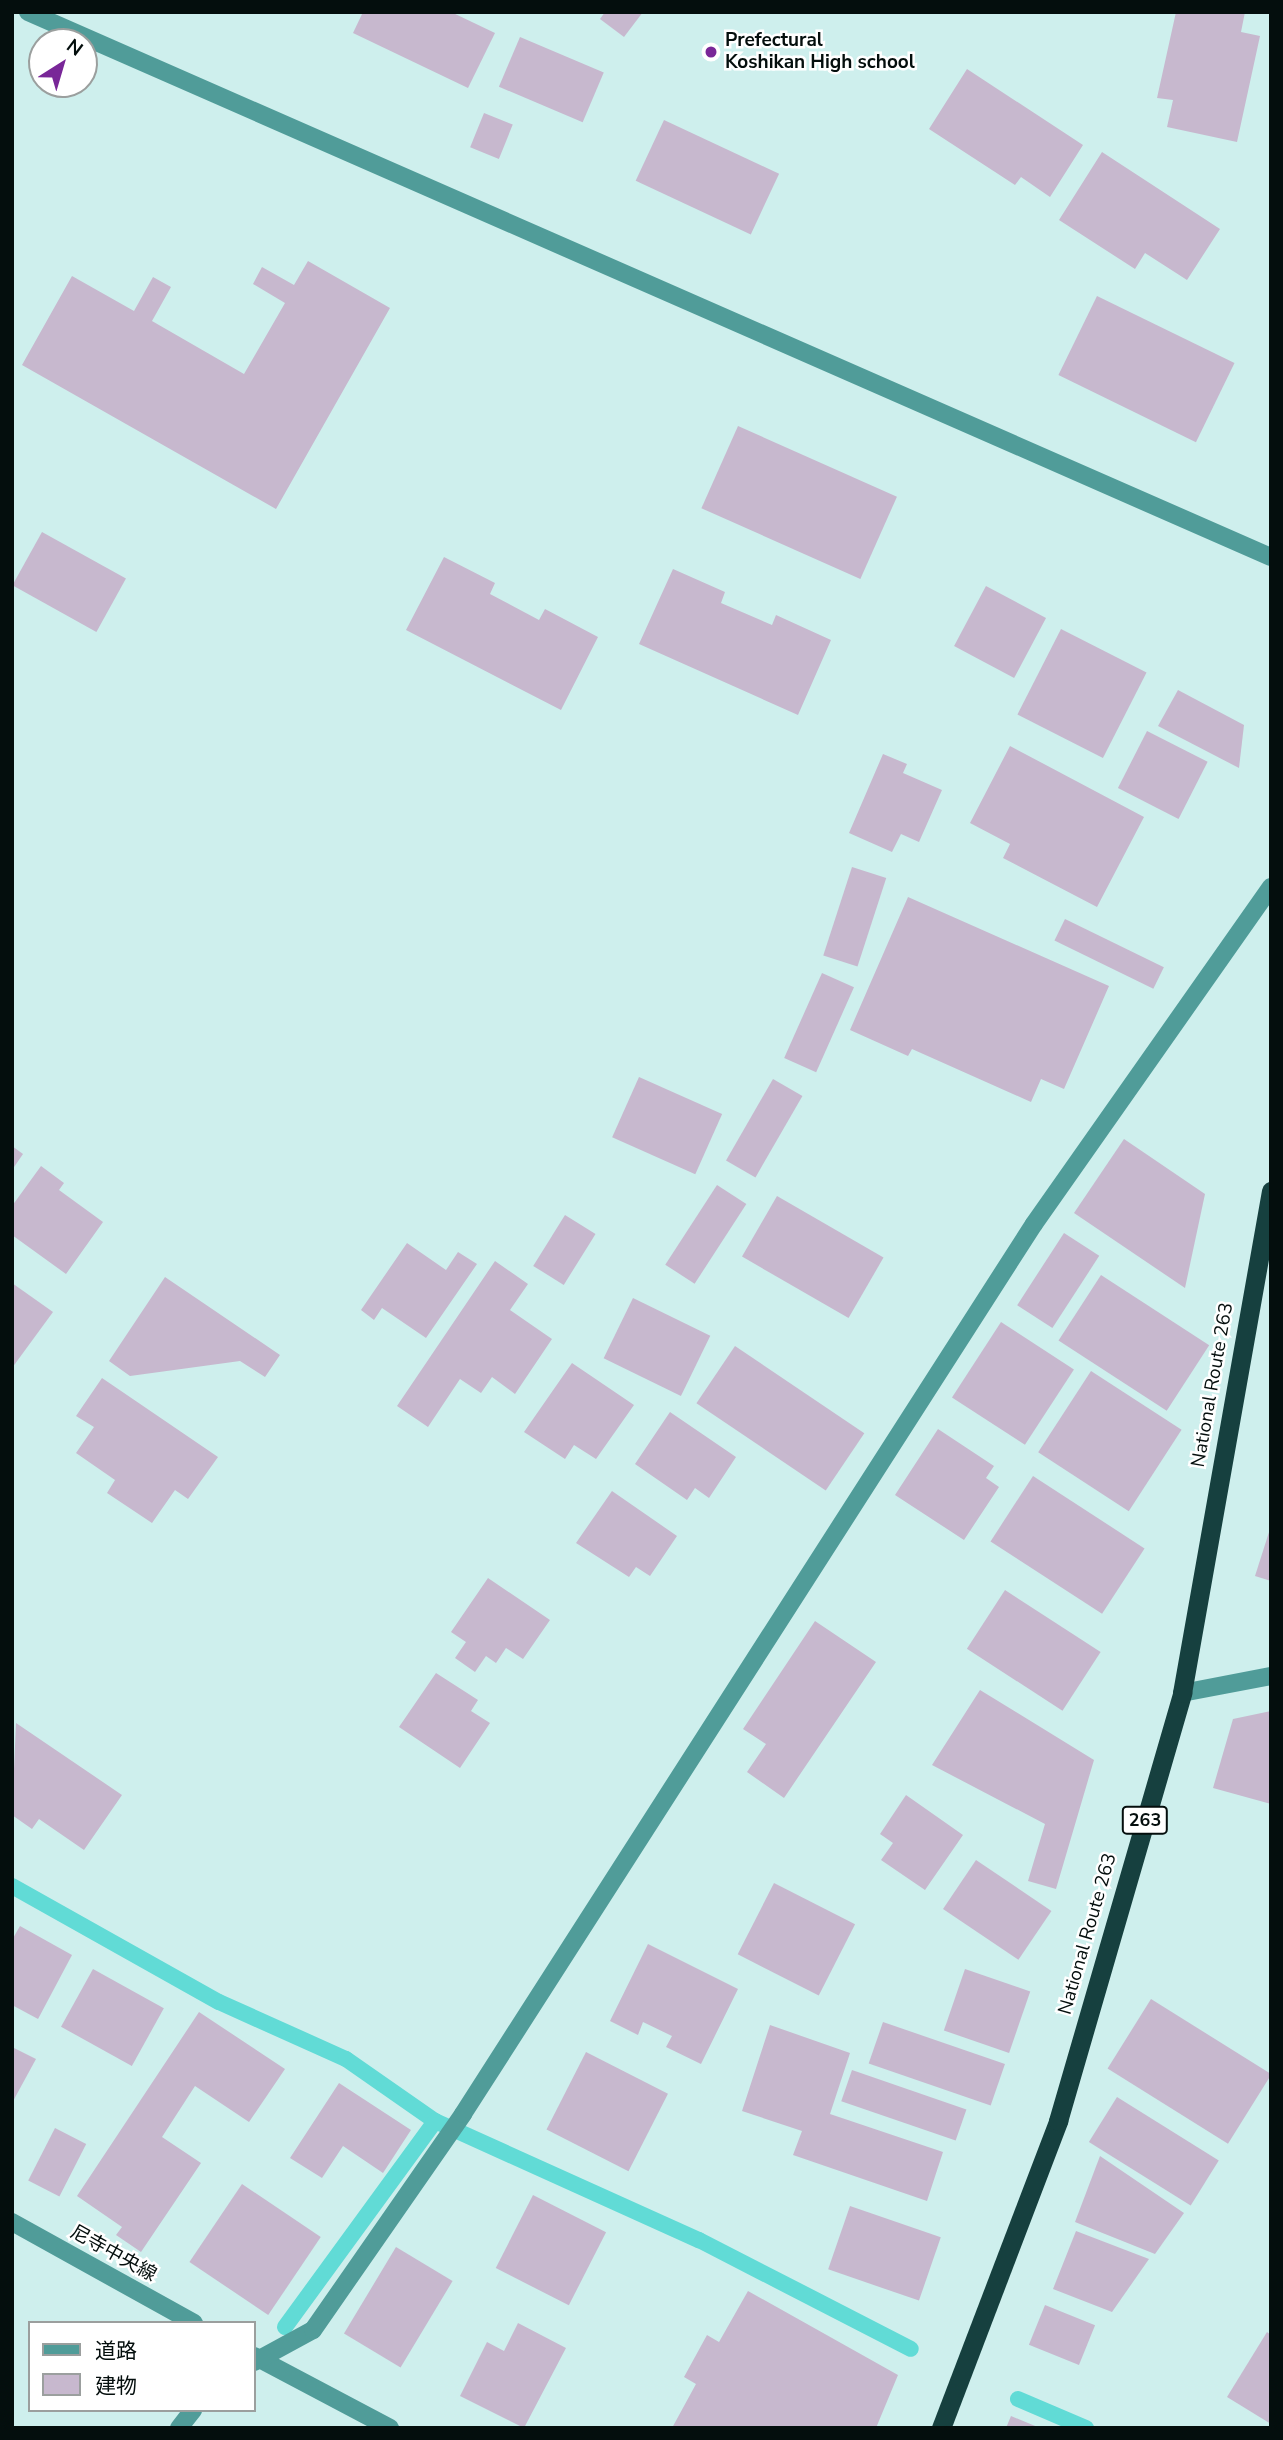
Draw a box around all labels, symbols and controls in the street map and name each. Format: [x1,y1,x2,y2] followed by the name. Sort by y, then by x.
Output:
[28,28,98,98] north arrow
[725,30,915,74] place label: Prefectural Koshikan High school
[61,33,88,62] text: N
[703,44,719,60] marker: Prefectural Koshikan High school
[1187,1301,1239,1469] street label: National Route 263
[1120,1806,1170,1834] road number: 263
[1054,1851,1122,2017] street label: National Route 263
[66,2221,160,2287] street label: 尼寺中央線
[28,2321,256,2412] legend
[95,2337,137,2365] text: 道路
[95,2372,137,2400] text: 建物

